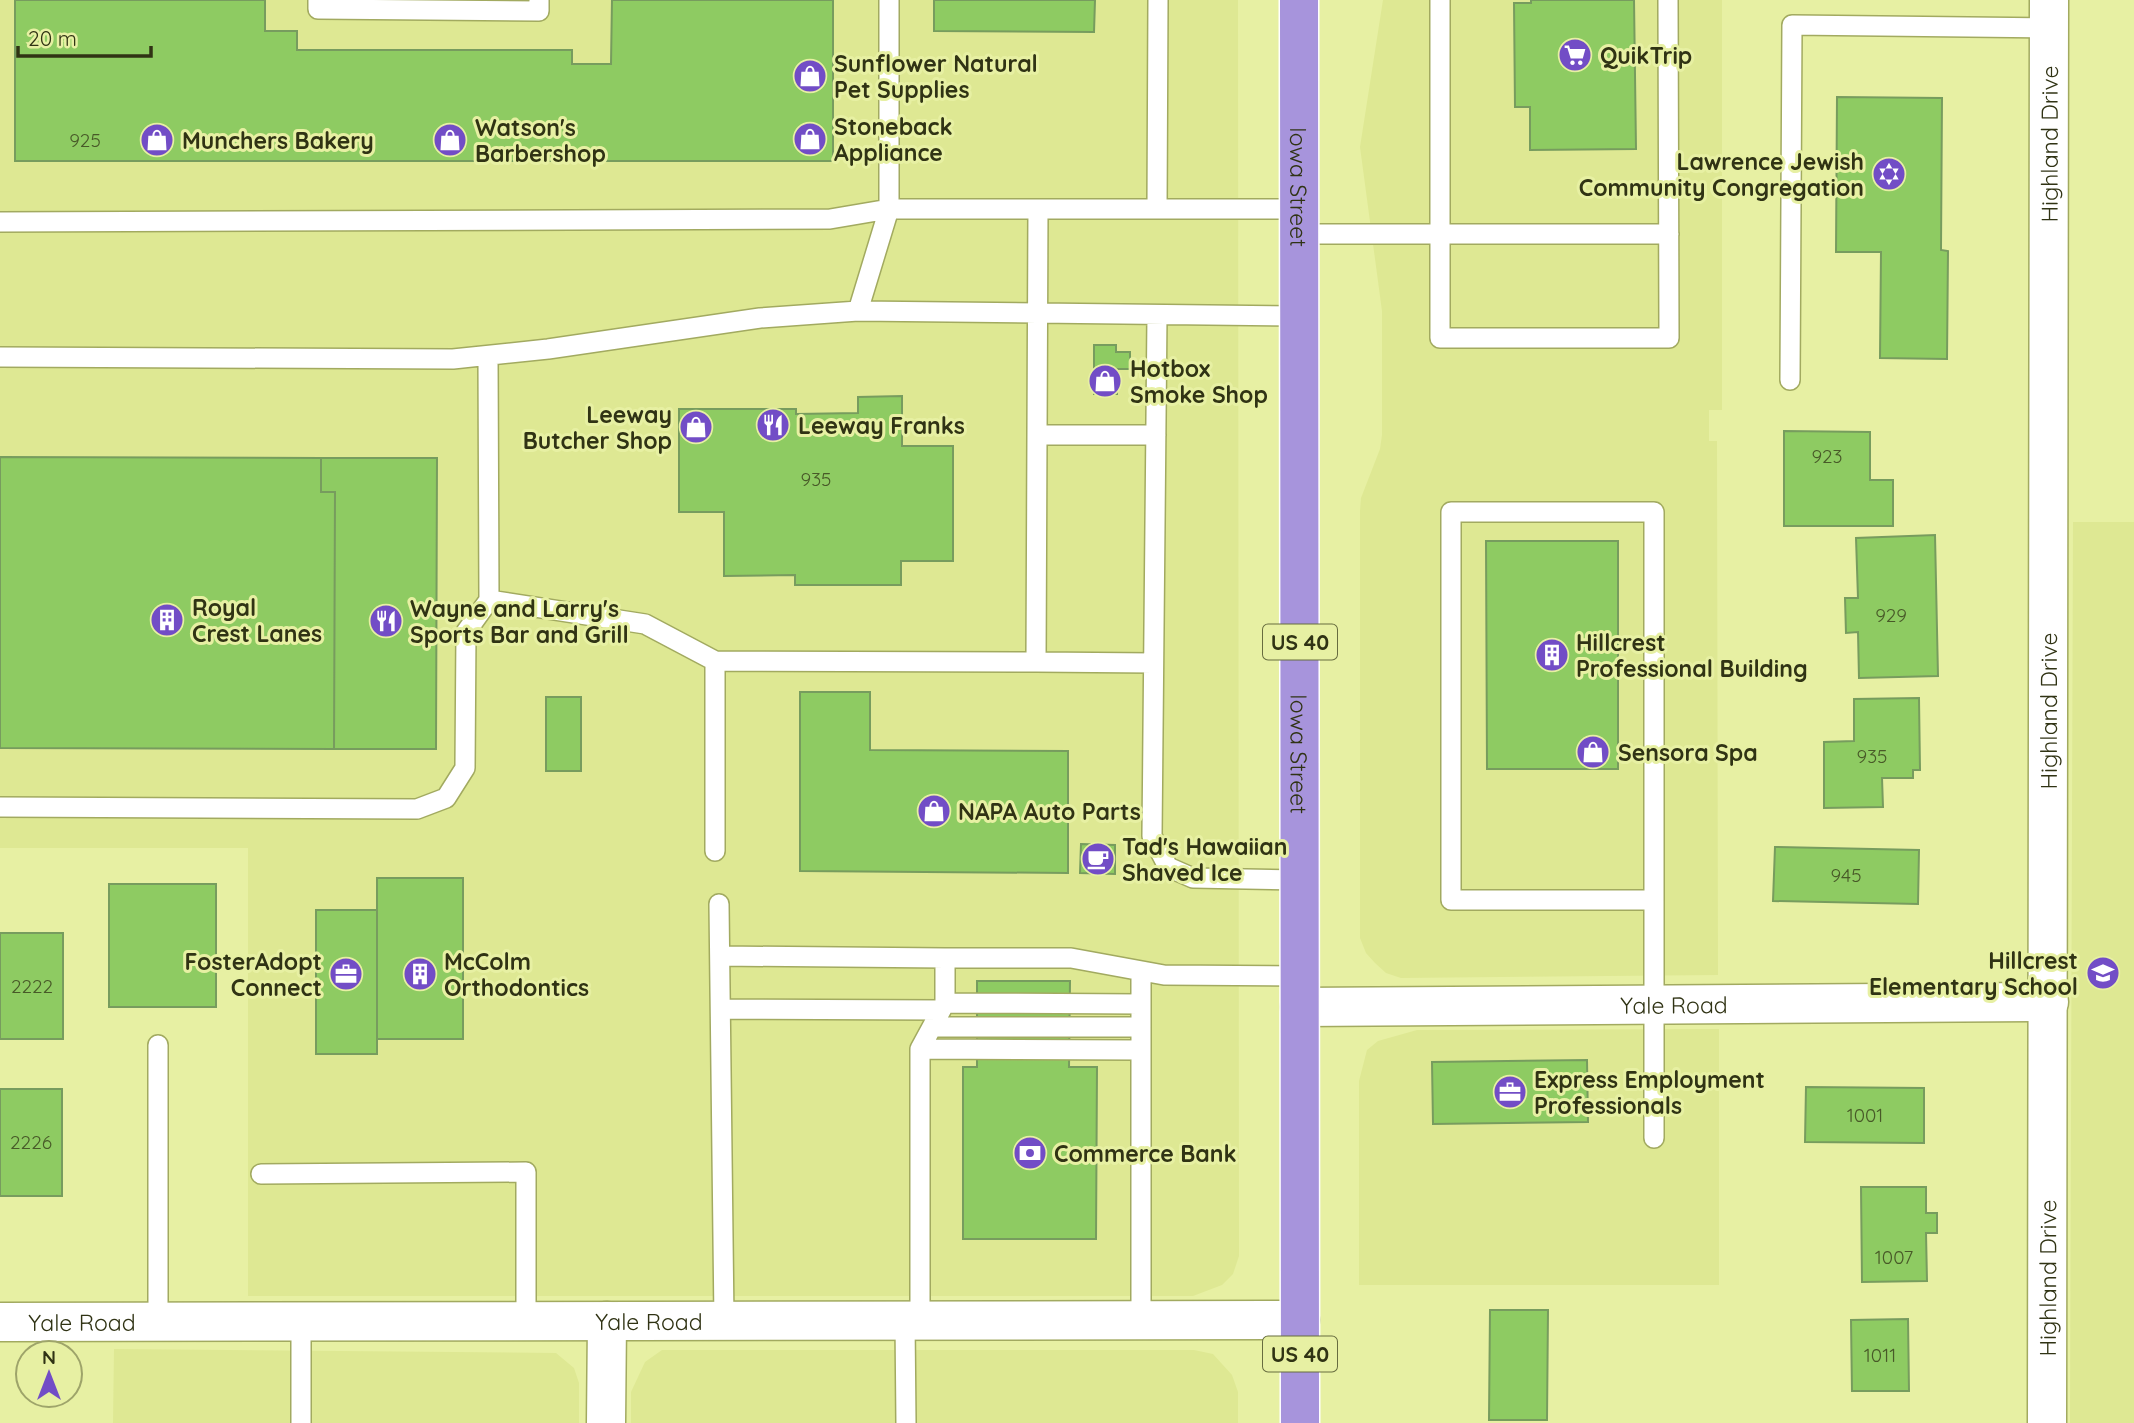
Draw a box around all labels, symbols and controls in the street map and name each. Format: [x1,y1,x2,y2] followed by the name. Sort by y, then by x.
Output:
[18,14,150,58] scale bar
[28,25,77,51] text: 20 m
[1556,36,1594,74] supermarket icon: QuikTrip
[1600,41,1692,70] place label: QuikTrip
[834,49,1038,104] place label: Sunflower Natural Pet Supplies
[791,57,829,95] shop icon: Sunflower Natural Pet Supplies
[2034,65,2063,223] street label: Highland Drive
[834,112,953,167] place label: Stoneback Appliance
[475,113,606,168] place label: Watson's Barbershop
[791,120,829,158] shop icon: Stoneback Appliance
[138,121,176,159] shop icon: Munchers Bakery
[431,121,469,159] shop icon: Watson's Barbershop
[182,126,374,155] place label: Munchers Bakery
[1285,127,1314,247] street label: Iowa Street
[69,128,101,152] house number: 925
[1579,147,1864,202] place label: Lawrence Jewish Community Congregation
[1870,155,1908,193] synagogue icon: Lawrence Jewish Community Congregation
[1130,354,1268,409] place label: Hotbox Smoke Shop
[1086,362,1124,400] shop icon: Hotbox Smoke Shop
[523,400,672,455] place label: Leeway Butcher Shop
[754,406,792,444] restaurant icon: Leeway Franks
[677,408,715,446] shop icon: Leeway Butcher Shop
[798,411,965,440] place label: Leeway Franks
[1811,444,1843,468] house number: 923
[801,467,831,491] house number: 935
[192,593,322,648] place label: Royal Crest Lanes
[410,594,629,649] place label: Wayne and Larry's Sports Bar and Grill
[148,601,186,639] building icon: Royal Crest Lanes
[367,602,405,640] restaurant icon: Wayne and Larry's Sports Bar and Grill
[1875,603,1907,627] house number: 929
[1263,624,1337,660] road number: US 40
[1576,628,1808,683] place label: Hillcrest Professional Building
[2033,632,2063,790] street label: Highland Drive
[1533,636,1571,674] building icon: Hillcrest Professional Building
[1285,694,1314,814] street label: Iowa Street
[1574,733,1612,771] shop icon: Sensora Spa
[1618,738,1758,767] place label: Sensora Spa
[1857,744,1887,768] house number: 935
[915,792,953,830] shop icon: NAPA Auto Parts
[958,797,1141,826] place label: NAPA Auto Parts
[1122,832,1287,887] place label: Tad's Hawaiian Shaved Ice
[1079,840,1117,878] cafe icon: Tad's Hawaiian Shaved Ice
[1830,863,1862,887] house number: 945
[1869,946,2078,1001] place label: Hillcrest Elementary School
[184,947,322,1002] place label: FosterAdopt Connect
[444,947,589,1002] place label: McColm Orthodontics
[2084,954,2122,992] school or university icon: Hillcrest Elementary School
[327,955,365,993] office icon: FosterAdopt Connect
[401,955,439,993] building icon: McColm Orthodontics
[11,974,53,998] house number: 2222
[1620,990,1728,1019] street label: Yale Road
[1534,1065,1765,1120] place label: Express Employment Professionals
[1491,1073,1529,1111] office icon: Express Employment Professionals
[1847,1103,1883,1127] house number: 1001
[10,1130,52,1154] house number: 2226
[1011,1134,1049,1172] bank icon: Commerce Bank
[1054,1139,1237,1168] place label: Commerce Bank
[2033,1199,2062,1357] street label: Highland Drive
[1875,1245,1913,1269] house number: 1007
[595,1306,703,1336] street label: Yale Road
[28,1307,136,1336] street label: Yale Road
[1263,1336,1337,1372] road number: US 40
[14,1339,84,1409] north arrow
[1864,1343,1896,1367] house number: 1011
[42,1345,56,1369] text: N

